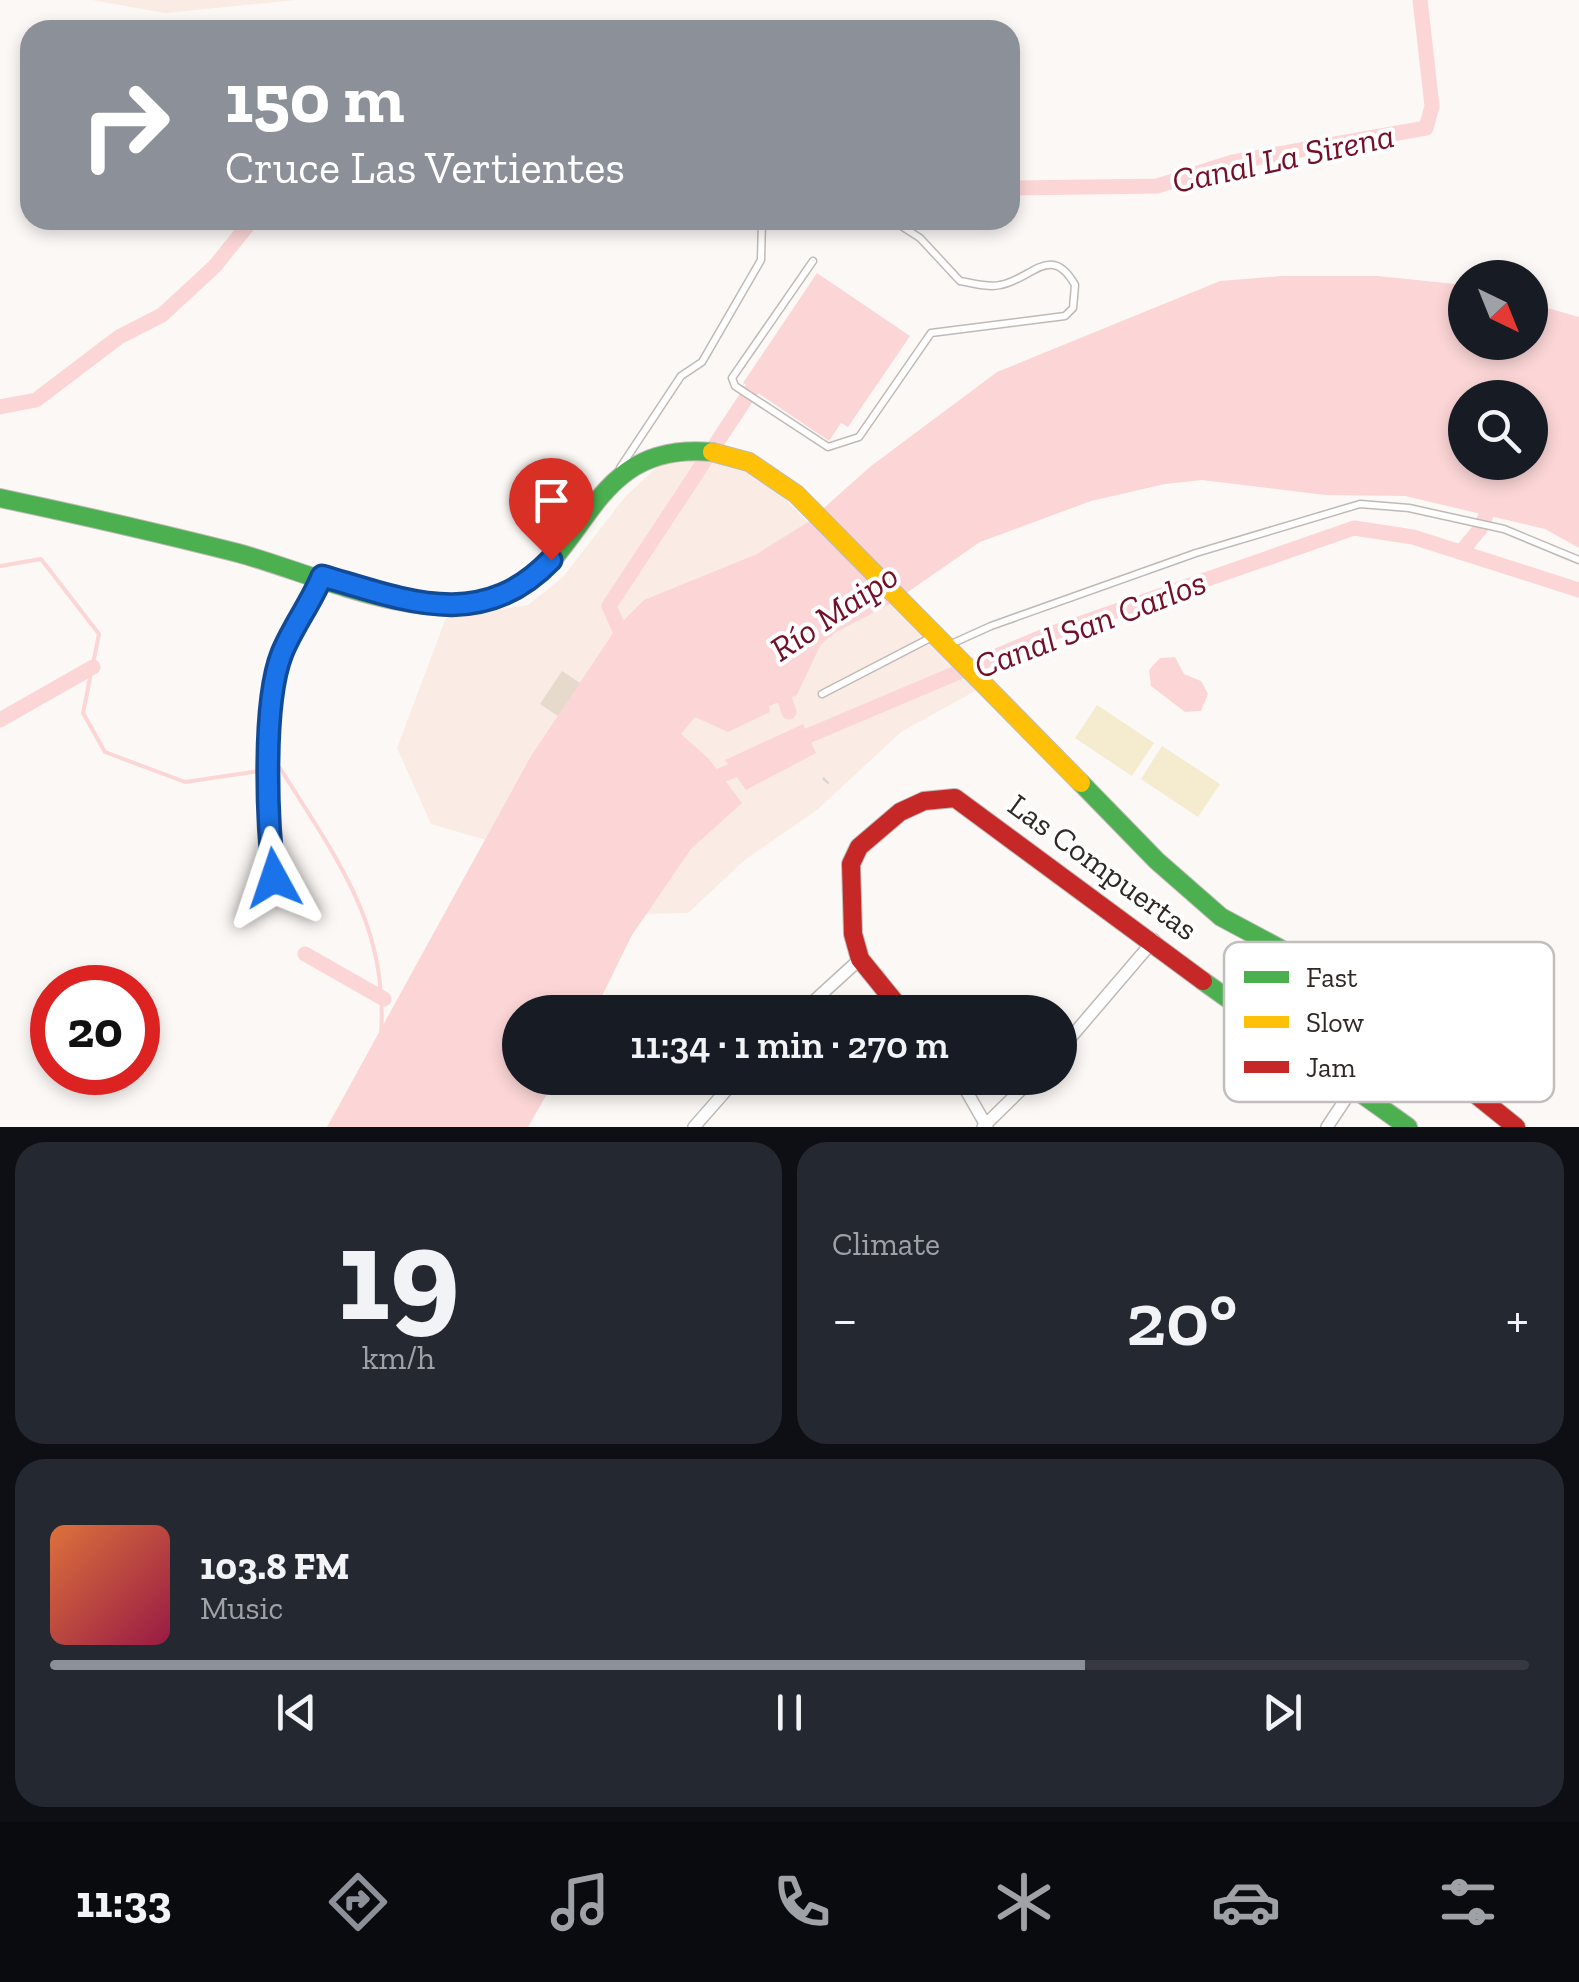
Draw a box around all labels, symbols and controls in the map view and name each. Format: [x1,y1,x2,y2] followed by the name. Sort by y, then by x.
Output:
[225,56,405,140] text: 150 m
[60,60,190,190] icon: right
[1168,114,1398,202] water label: Canal La Sirena
[225,141,625,195] text: Cruce Las Vertientes
[1448,260,1548,360] north arrow
[1448,260,1548,480] map controls
[1448,380,1548,480] button: search
[509,458,594,561] pin
[524,473,579,528] icon: arrive
[762,554,906,670] water label: Río Maipo
[968,561,1212,687] water label: Canal San Carlos
[1001,786,1205,948] street label: Las Compuertas
[222,826,326,930] position arrow
[1224,942,1554,1102] legend
[1306,961,1358,994] text: Fast
[30,965,160,1095] speed limit sign: 20
[1306,1006,1364,1039] text: Slow
[630,1022,949,1068] text: 11:34 · 1 min · 270 m
[1306,1051,1356,1084] text: Jam
[337,1196,460,1352] text: 19
[832,1225,940,1263] text: Climate
[1126,1274,1237,1364] text: 20°
[832,1286,858,1352] text: −
[1506,1286,1529,1352] text: +
[362,1339,435,1377] text: km/h
[200,1543,350,1589] text: 103.8 FM
[200,1589,283,1627] text: Music
[269,1685,324,1740] icon: previous
[762,1685,817,1740] icon: pause
[1255,1685,1310,1740] icon: next
[323,1867,393,1937] icon: directions
[545,1867,615,1937] icon: music
[767,1867,837,1937] icon: phone
[989,1867,1059,1937] icon: climate
[1211,1867,1281,1937] icon: car
[1433,1867,1503,1937] icon: filters
[76,1875,171,1929] text: 11:33

